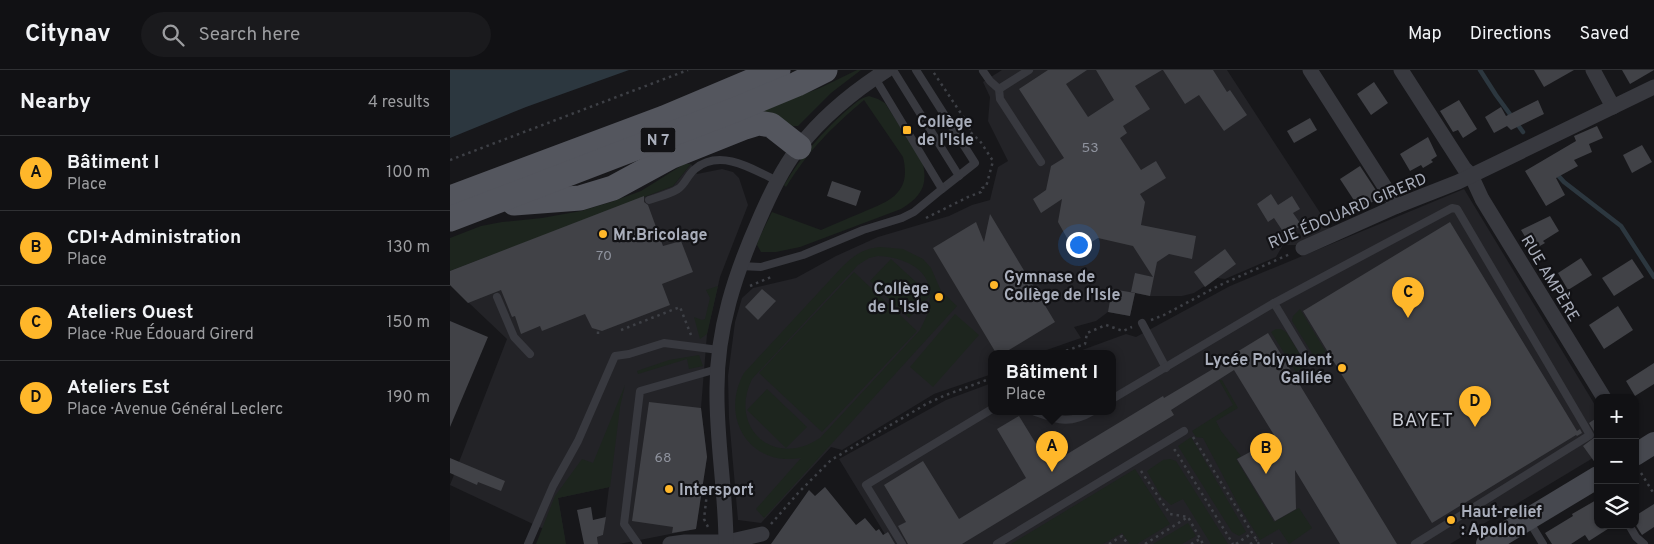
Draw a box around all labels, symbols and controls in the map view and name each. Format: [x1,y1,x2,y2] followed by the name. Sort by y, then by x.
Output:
[141,12,491,57] search box
[25,20,111,50] text: Citynav
[159,21,187,49] icon: search
[199,23,300,47] text: Search here
[1408,23,1442,46] text: Map
[1470,23,1552,46] text: Directions
[1580,23,1629,46] text: Saved
[20,89,91,116] text: Nearby
[368,93,430,113] text: 4 results
[917,113,974,151] place label: Collège de l'Isle
[901,124,913,136] marker: Collège de l'Isle
[640,128,676,152] road number: N 7
[1081,140,1099,157] house number: 53
[67,151,159,175] text: Bâtiment I
[30,163,42,183] text: A
[386,163,430,183] text: 100 m
[1265,168,1430,254] street label: RUE ÉDOUARD GIRERD
[67,175,107,195] text: Place
[67,226,241,250] text: CDI+Administration
[613,226,708,246] place label: Mr.Bricolage
[597,228,609,240] marker: Mr.Bricolage
[1516,231,1585,326] street label: RUE AMPÈRE
[1066,232,1092,258] your location
[30,238,42,258] text: B
[387,238,430,258] text: 130 m
[596,248,612,265] house number: 70
[67,250,107,270] text: Place
[1004,268,1120,306] place label: Gymnase de Collège de l'Isle
[1392,277,1424,318] pin: C
[988,279,1000,291] marker: Gymnase de Collège de l'Isle
[868,280,929,318] place label: Collège de L'Isle
[933,291,945,303] marker: Collège de L'Isle
[67,301,193,325] text: Ateliers Ouest
[31,313,41,333] text: C
[387,313,430,333] text: 150 m
[67,325,254,345] text: Place · Rue Édouard Girerd
[988,350,1116,415] popup
[1204,351,1332,389] place label: Lycée Polyvalent Galilée
[1006,361,1098,385] text: Bâtiment I
[1336,362,1348,374] marker: Lycée Polyvalent Galilée
[67,376,170,400] text: Ateliers Est
[1006,385,1046,405] text: Place
[1459,386,1491,427] pin: D
[30,388,42,408] text: D
[387,388,430,408] text: 190 m
[1594,394,1639,529] map controls
[1594,394,1639,439] button: +
[67,400,283,420] text: Place · Avenue Général Leclerc
[1392,409,1454,433] district label: BAYET
[1036,431,1068,472] pin: A
[1250,433,1282,474] pin: B
[1594,439,1639,484] button: −
[655,450,671,467] house number: 68
[679,481,754,501] place label: Intersport
[663,483,675,495] marker: Intersport
[1594,484,1639,529] button: layers
[1461,503,1542,541] place label: Haut-relief : Apollon
[1445,514,1457,526] marker: Haut-relief : Apollon

